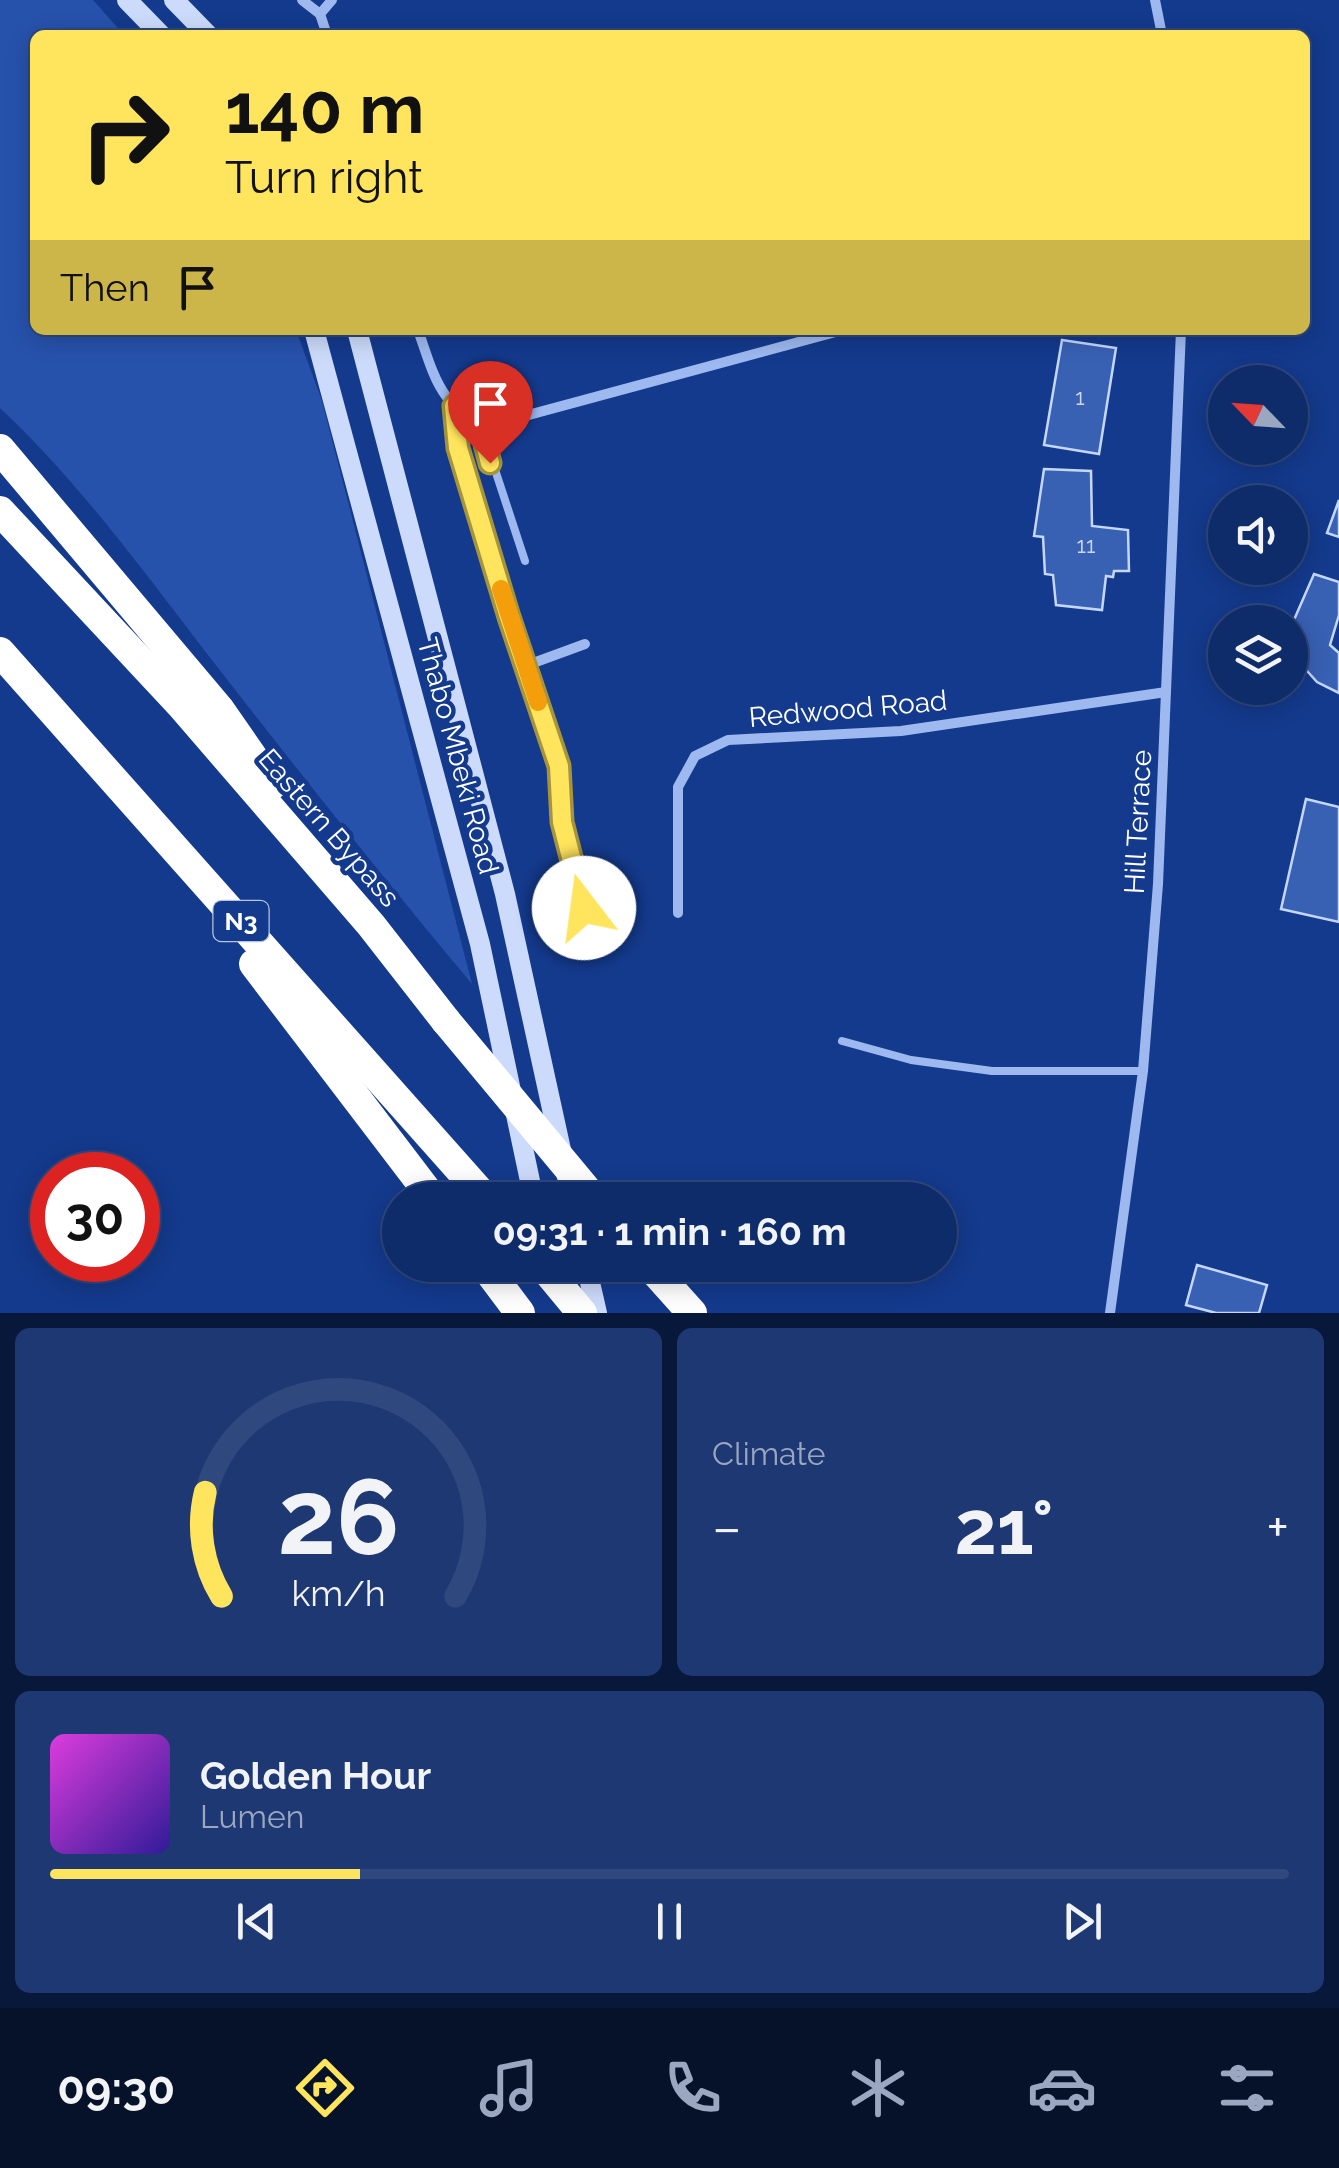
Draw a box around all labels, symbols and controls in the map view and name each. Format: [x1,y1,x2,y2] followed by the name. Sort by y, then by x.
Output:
[225,67,425,149] text: 140 m
[60,70,190,200] icon: right
[225,151,423,204] text: Turn right
[170,260,225,315] icon: arrive
[60,265,150,310] text: Then
[448,361,533,464] pin
[1208,365,1308,465] north arrow
[1208,365,1308,705] map controls
[463,376,518,431] icon: arrive
[1075,384,1085,410] house number: 1
[1208,485,1308,585] button: sound
[1077,532,1095,558] house number: 11
[1208,605,1308,705] button: layers
[411,634,505,878] street label: Thabo Mbeki Road
[747,684,949,734] street label: Redwood Road
[252,743,406,913] street label: Eastern Bypass
[1118,749,1158,895] street label: Hill Terrace
[532,856,636,960] position arrow
[214,901,268,941] road number: N3
[30,1152,160,1282] speed limit sign: 30
[492,1209,847,1254] text: 09:31 · 1 min · 160 m
[712,1435,826,1472] text: Climate
[278,1456,399,1578] text: 26
[954,1483,1053,1572] text: 21°
[712,1495,742,1560] text: −
[1266,1495,1289,1560] text: +
[291,1572,386,1614] text: km/h
[200,1753,431,1798] text: Golden Hour
[200,1798,304,1835] text: Lumen
[229,1894,284,1949] icon: previous
[642,1894,697,1949] icon: pause
[1055,1894,1110,1949] icon: next
[290,2053,360,2123] icon: directions
[474,2053,544,2123] icon: music
[658,2053,728,2123] icon: phone
[843,2053,913,2123] icon: climate
[1027,2053,1097,2123] icon: car
[1212,2053,1282,2123] icon: filters
[57,2062,175,2115] text: 09:30

